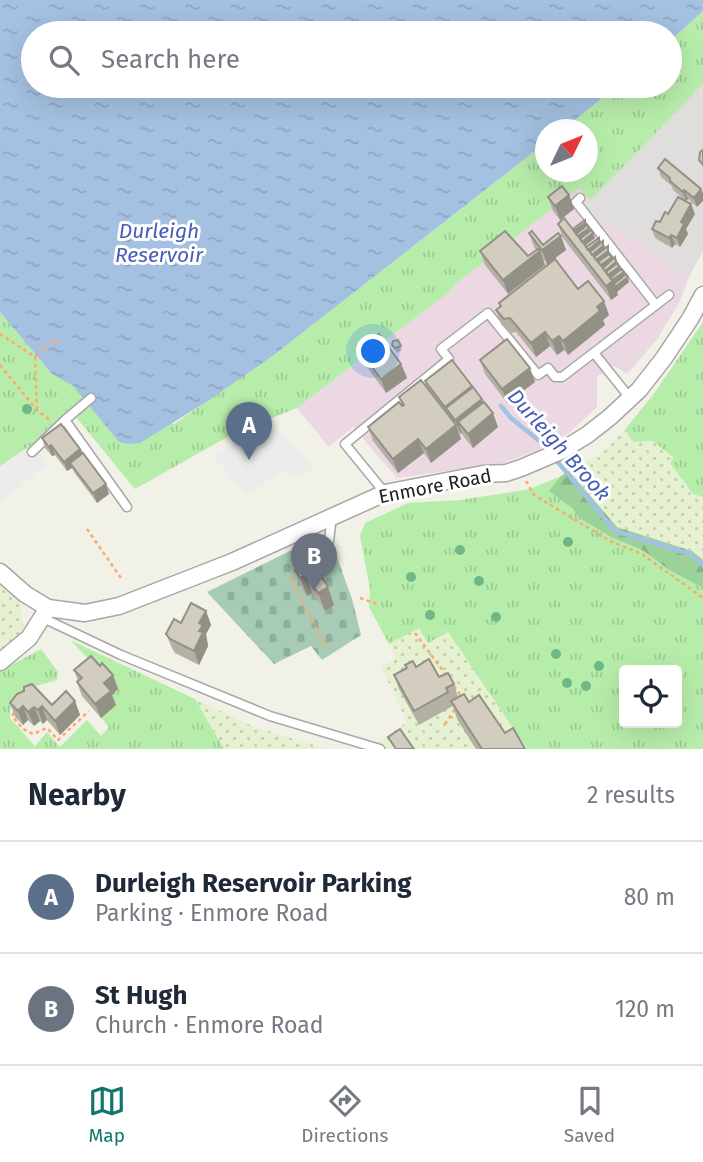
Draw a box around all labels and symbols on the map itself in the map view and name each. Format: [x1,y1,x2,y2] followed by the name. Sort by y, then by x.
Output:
[535,119,598,182] north arrow
[115,218,204,268] water label: Durleigh Reservoir
[356,334,390,368] your location
[502,384,616,506] water label: Durleigh Brook
[226,402,272,460] pin: A
[377,464,493,508] street label: Enmore Road
[291,533,337,591] pin: B

